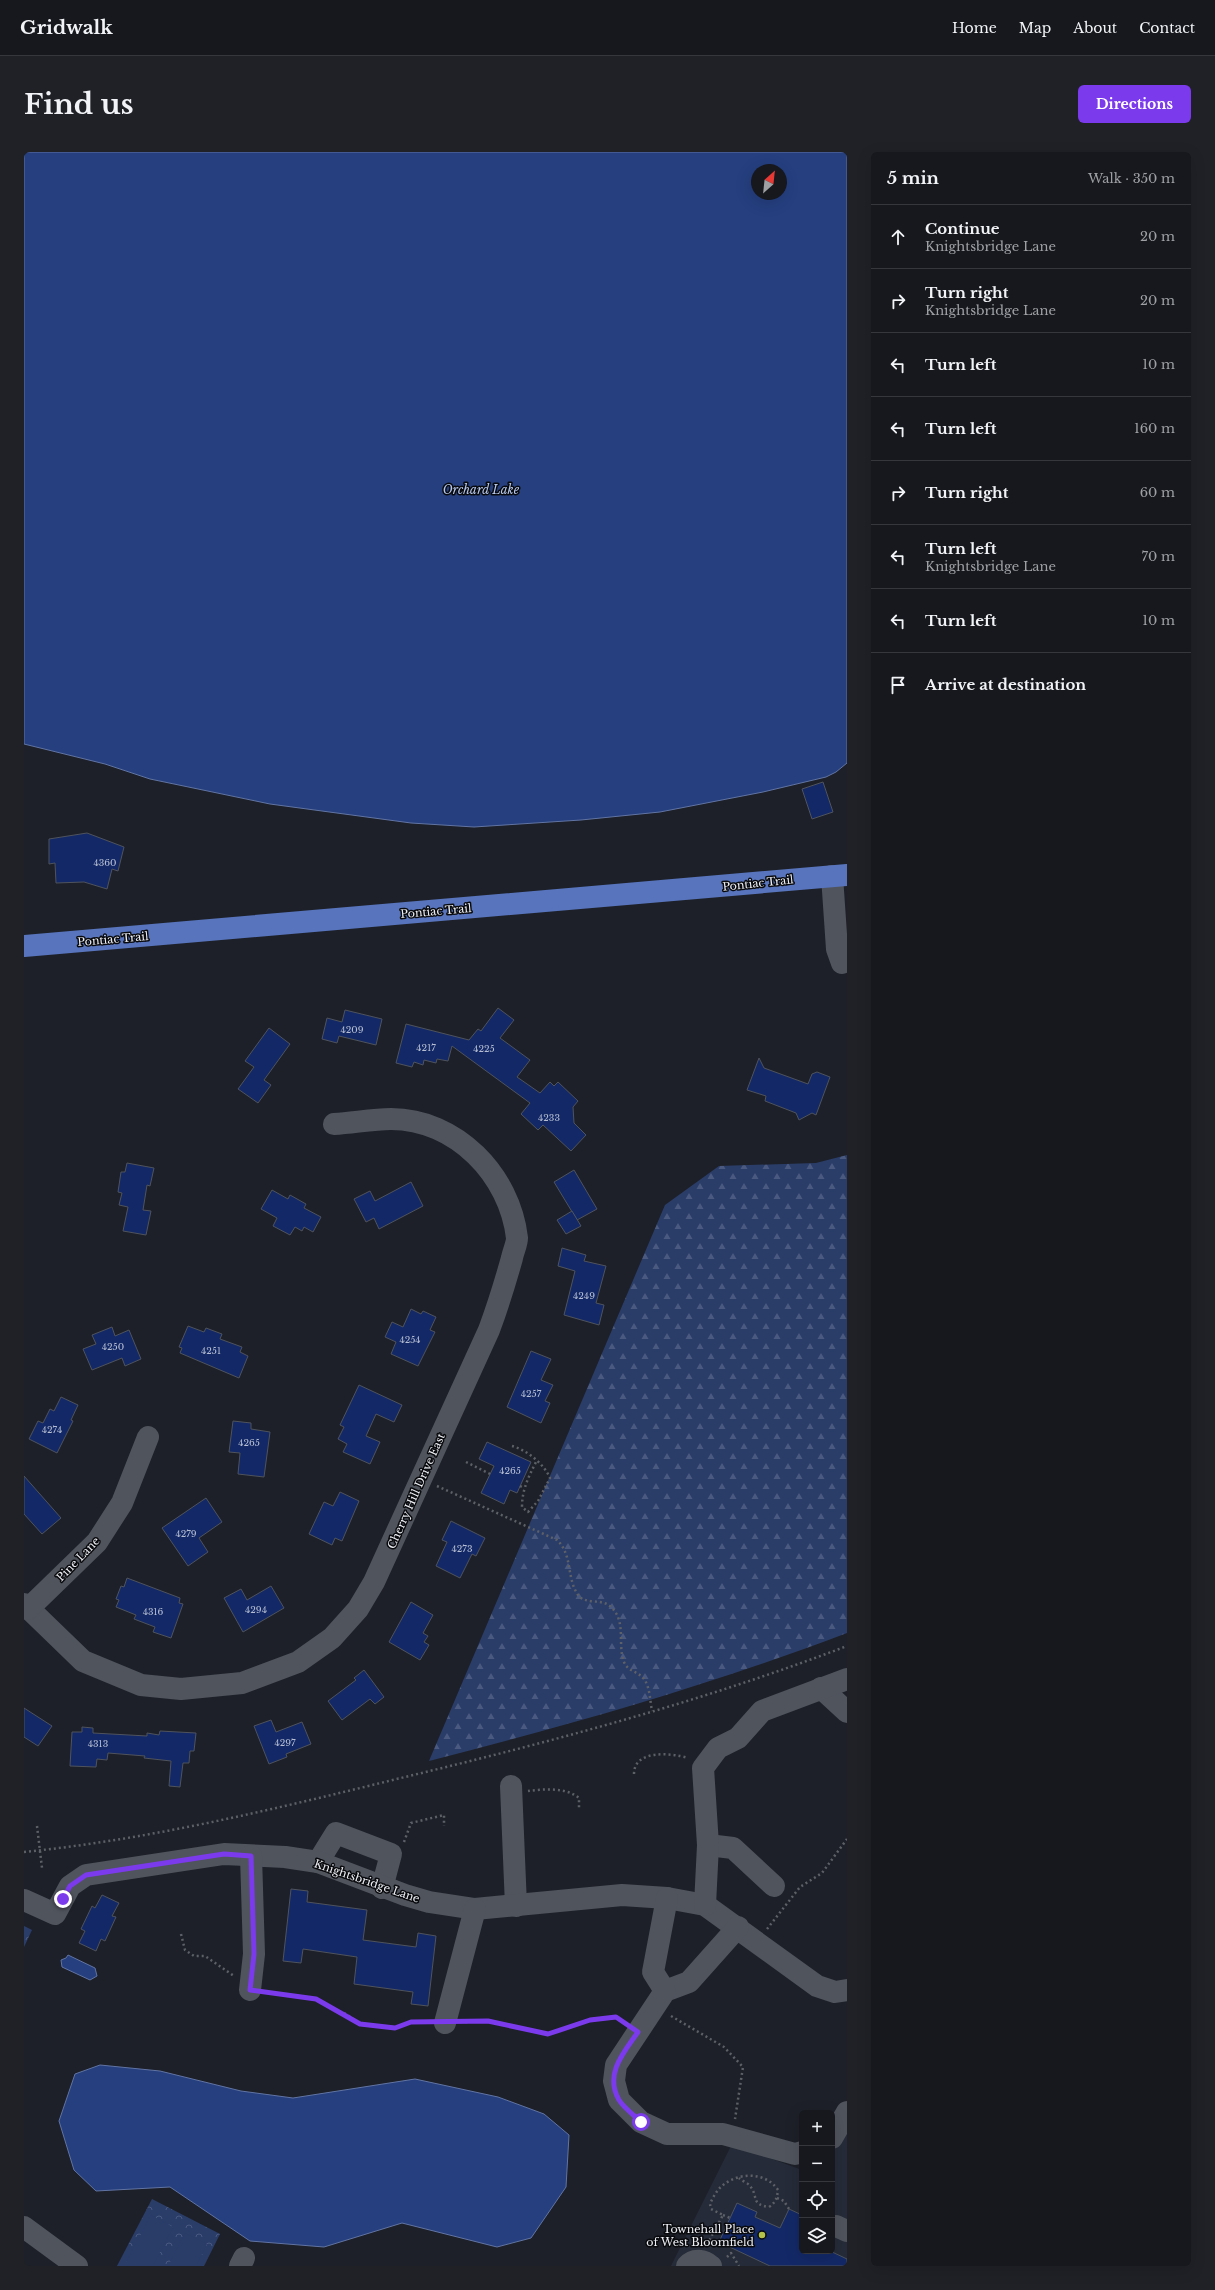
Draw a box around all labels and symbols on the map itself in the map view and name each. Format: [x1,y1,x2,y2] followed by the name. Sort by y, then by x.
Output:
[751,164,787,200] north arrow
[443,482,520,497] water label: Orchard Lake
[93,857,117,868] house number: 4360
[722,872,795,894] street label: Pontiac Trail
[400,901,473,921] street label: Pontiac Trail
[77,929,150,949] street label: Pontiac Trail
[340,1024,364,1035] house number: 4209
[416,1042,436,1053] house number: 4217
[473,1043,495,1054] house number: 4225
[538,1112,560,1123] house number: 4233
[573,1290,595,1301] house number: 4249
[399,1334,421,1345] house number: 4254
[102,1341,124,1352] house number: 4250
[201,1345,221,1356] house number: 4251
[521,1388,542,1399] house number: 4257
[42,1424,62,1435] house number: 4274
[384,1430,448,1551] street label: Cherry Hill Drive East
[238,1437,260,1448] house number: 4265
[499,1465,521,1476] house number: 4265
[175,1528,197,1539] house number: 4279
[53,1534,103,1584] street label: Pine Lane
[452,1543,472,1554] house number: 4273
[245,1604,267,1615] house number: 4294
[143,1606,164,1617] house number: 4316
[274,1737,296,1748] house number: 4297
[88,1738,108,1749] house number: 4313
[312,1856,422,1906] street label: Knightsbridge Lane
[54,1890,72,1908] route end
[632,2113,650,2131] route start
[646,2222,755,2249] place label: Townehall Place of West Bloomfield
[757,2230,767,2240] marker: Townehall Place of West Bloomfield

